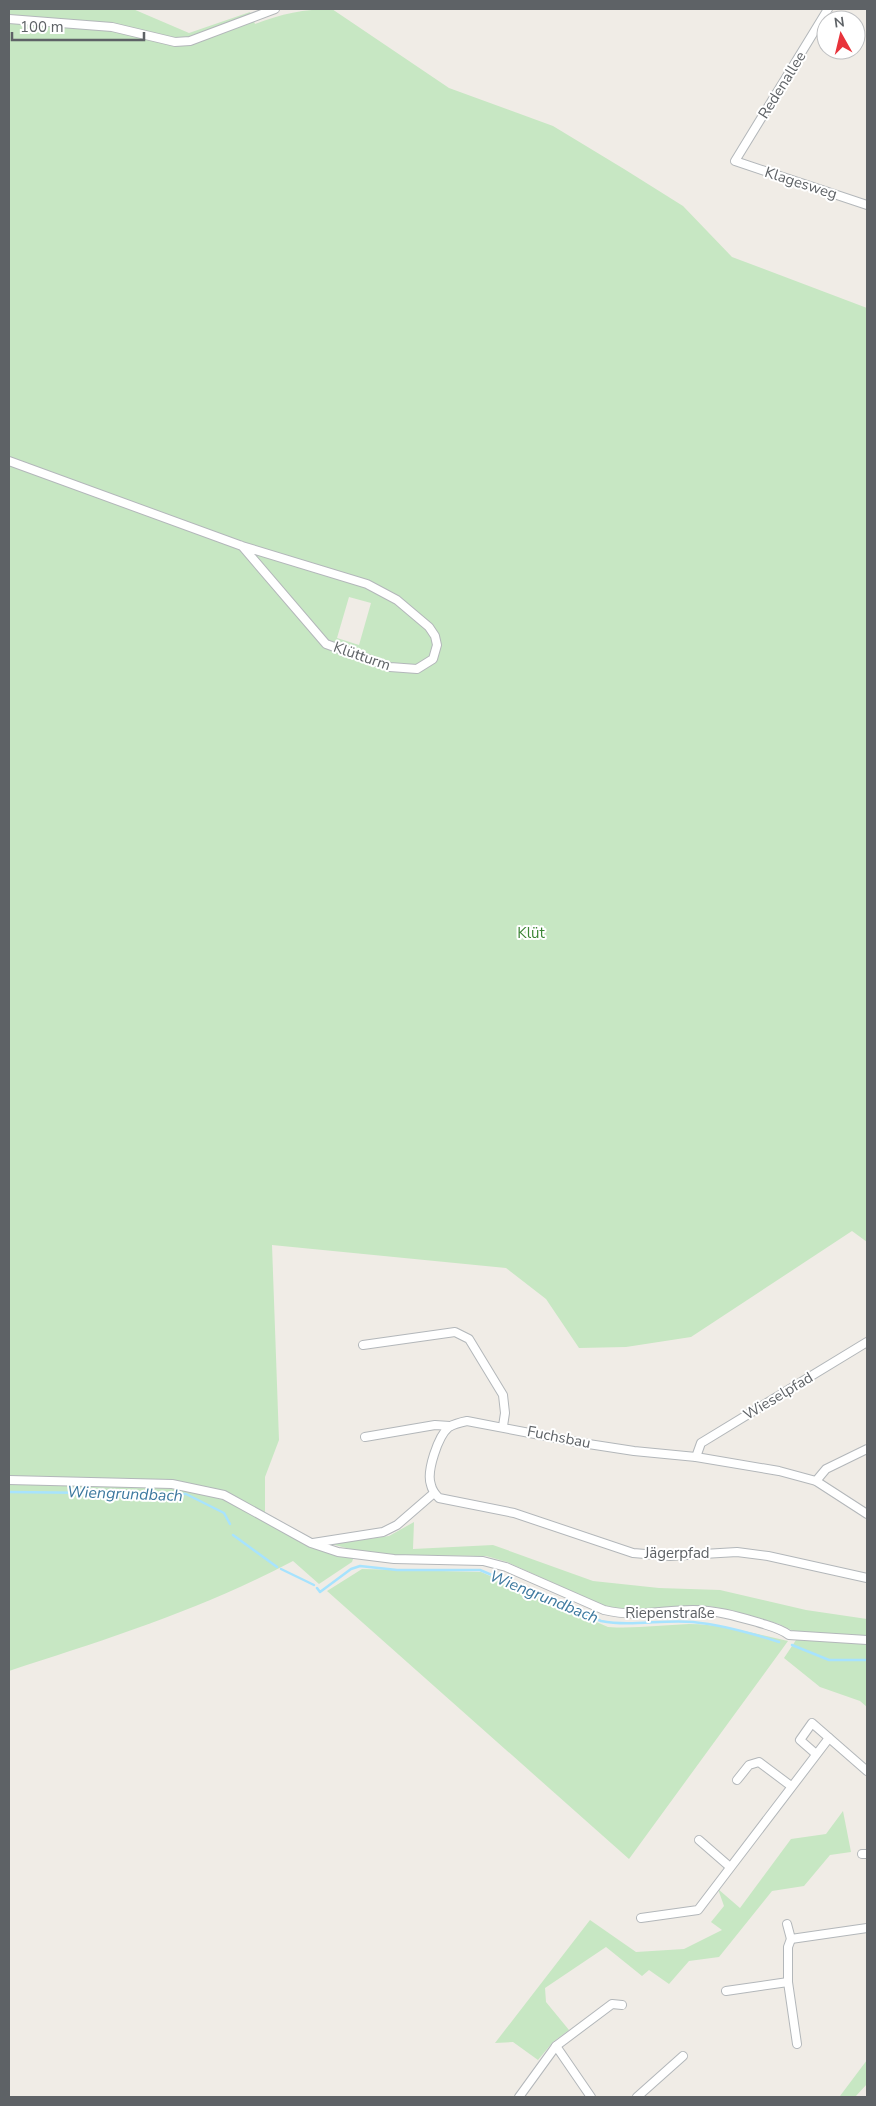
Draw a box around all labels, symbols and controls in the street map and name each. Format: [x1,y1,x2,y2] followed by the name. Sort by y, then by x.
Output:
[12,10,145,42] scale bar
[816,10,866,60] north arrow
[833,12,846,33] text: N
[20,17,64,37] text: 100 m
[753,48,811,122] street label: Redenallee
[762,162,840,204] street label: Klagesweg
[331,637,393,675] street label: Klütturm
[517,923,545,943] park label: Klüt
[739,1367,817,1425] street label: Wieselpfad
[526,1421,592,1453] street label: Fuchsbau
[67,1481,183,1507] water label: Wiengrundbach
[643,1543,710,1563] street label: Jägerpfad
[486,1565,602,1629] water label: Wiengrundbach
[625,1603,715,1623] street label: Riepenstraße

